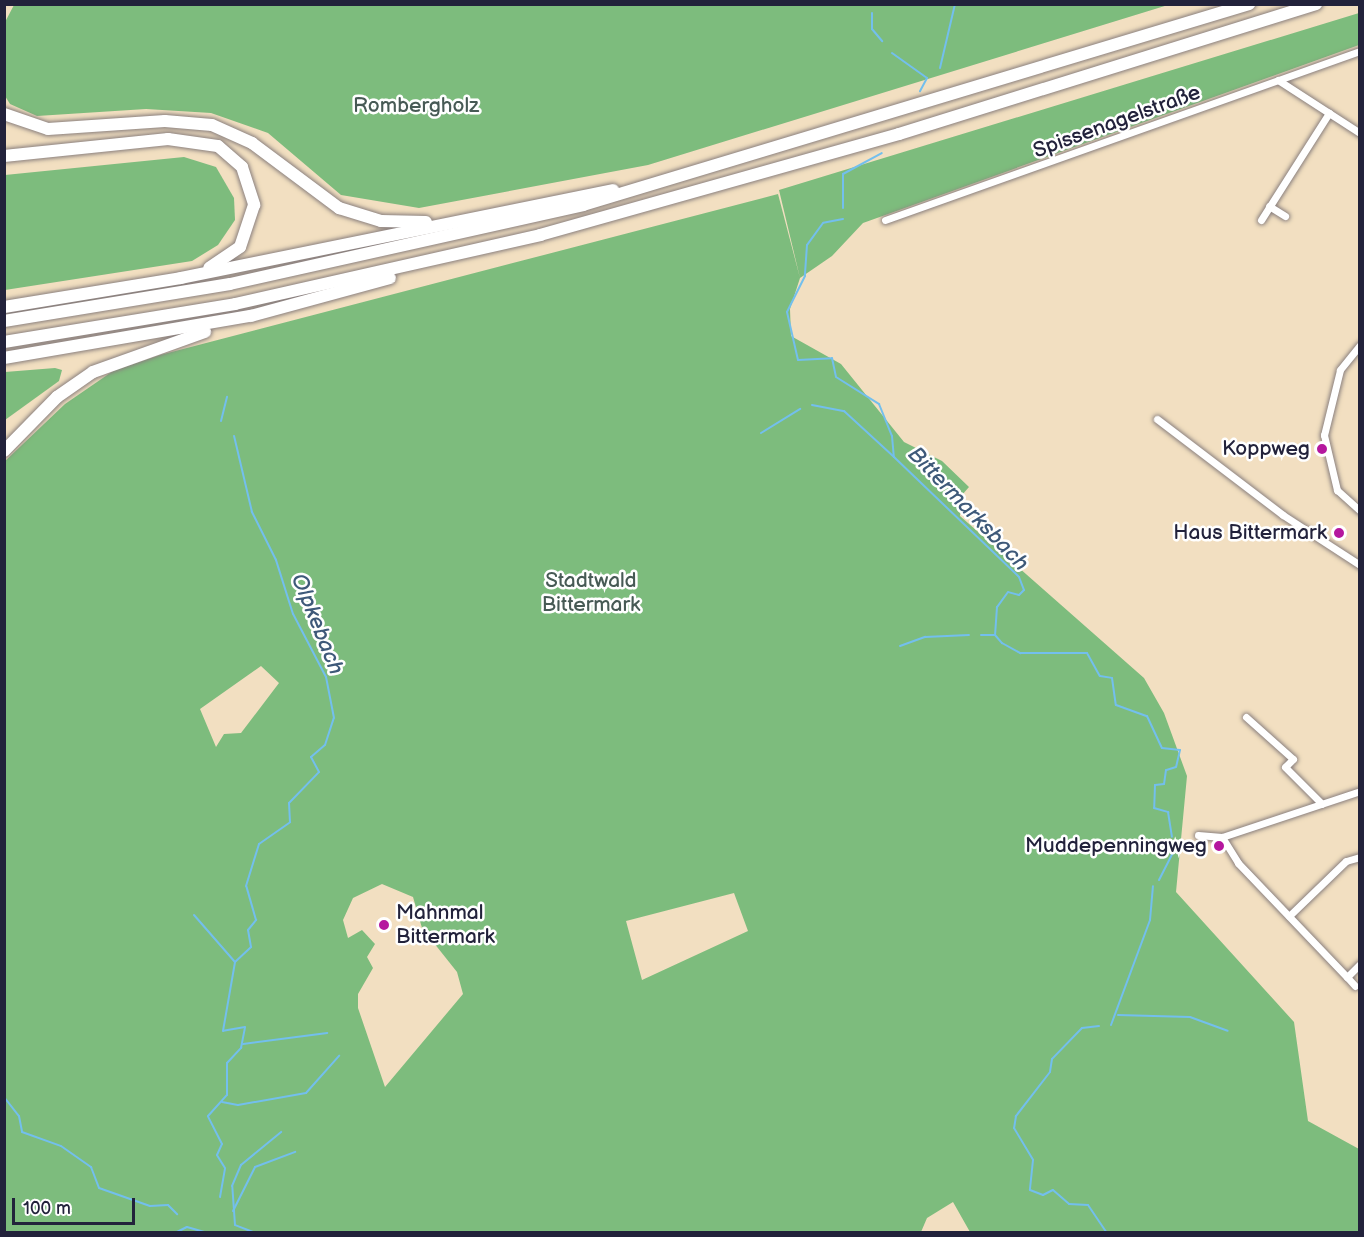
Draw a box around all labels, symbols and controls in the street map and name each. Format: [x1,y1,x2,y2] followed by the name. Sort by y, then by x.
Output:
[1030,80,1204,164] street label: Spissenagelstraße
[353,93,479,119] park label: Rombergholz
[1222,436,1310,462] place label: Koppweg
[902,441,1034,577] water label: Bittermarksbach
[1315,442,1329,456] marker: Koppweg
[1173,520,1327,546] place label: Haus Bittermark
[1332,526,1346,540] marker: Haus Bittermark
[542,568,640,618] park label: Stadtwald Bittermark
[285,570,349,678] water label: Olpkebach
[1025,833,1207,859] place label: Muddepenningweg
[1212,839,1226,853] marker: Muddepenningweg
[396,900,495,950] place label: Mahnmal Bittermark
[377,918,391,932] marker: Mahnmal Bittermark
[15,1186,138,1224] scale bar
[23,1198,71,1219] text: 100 m

